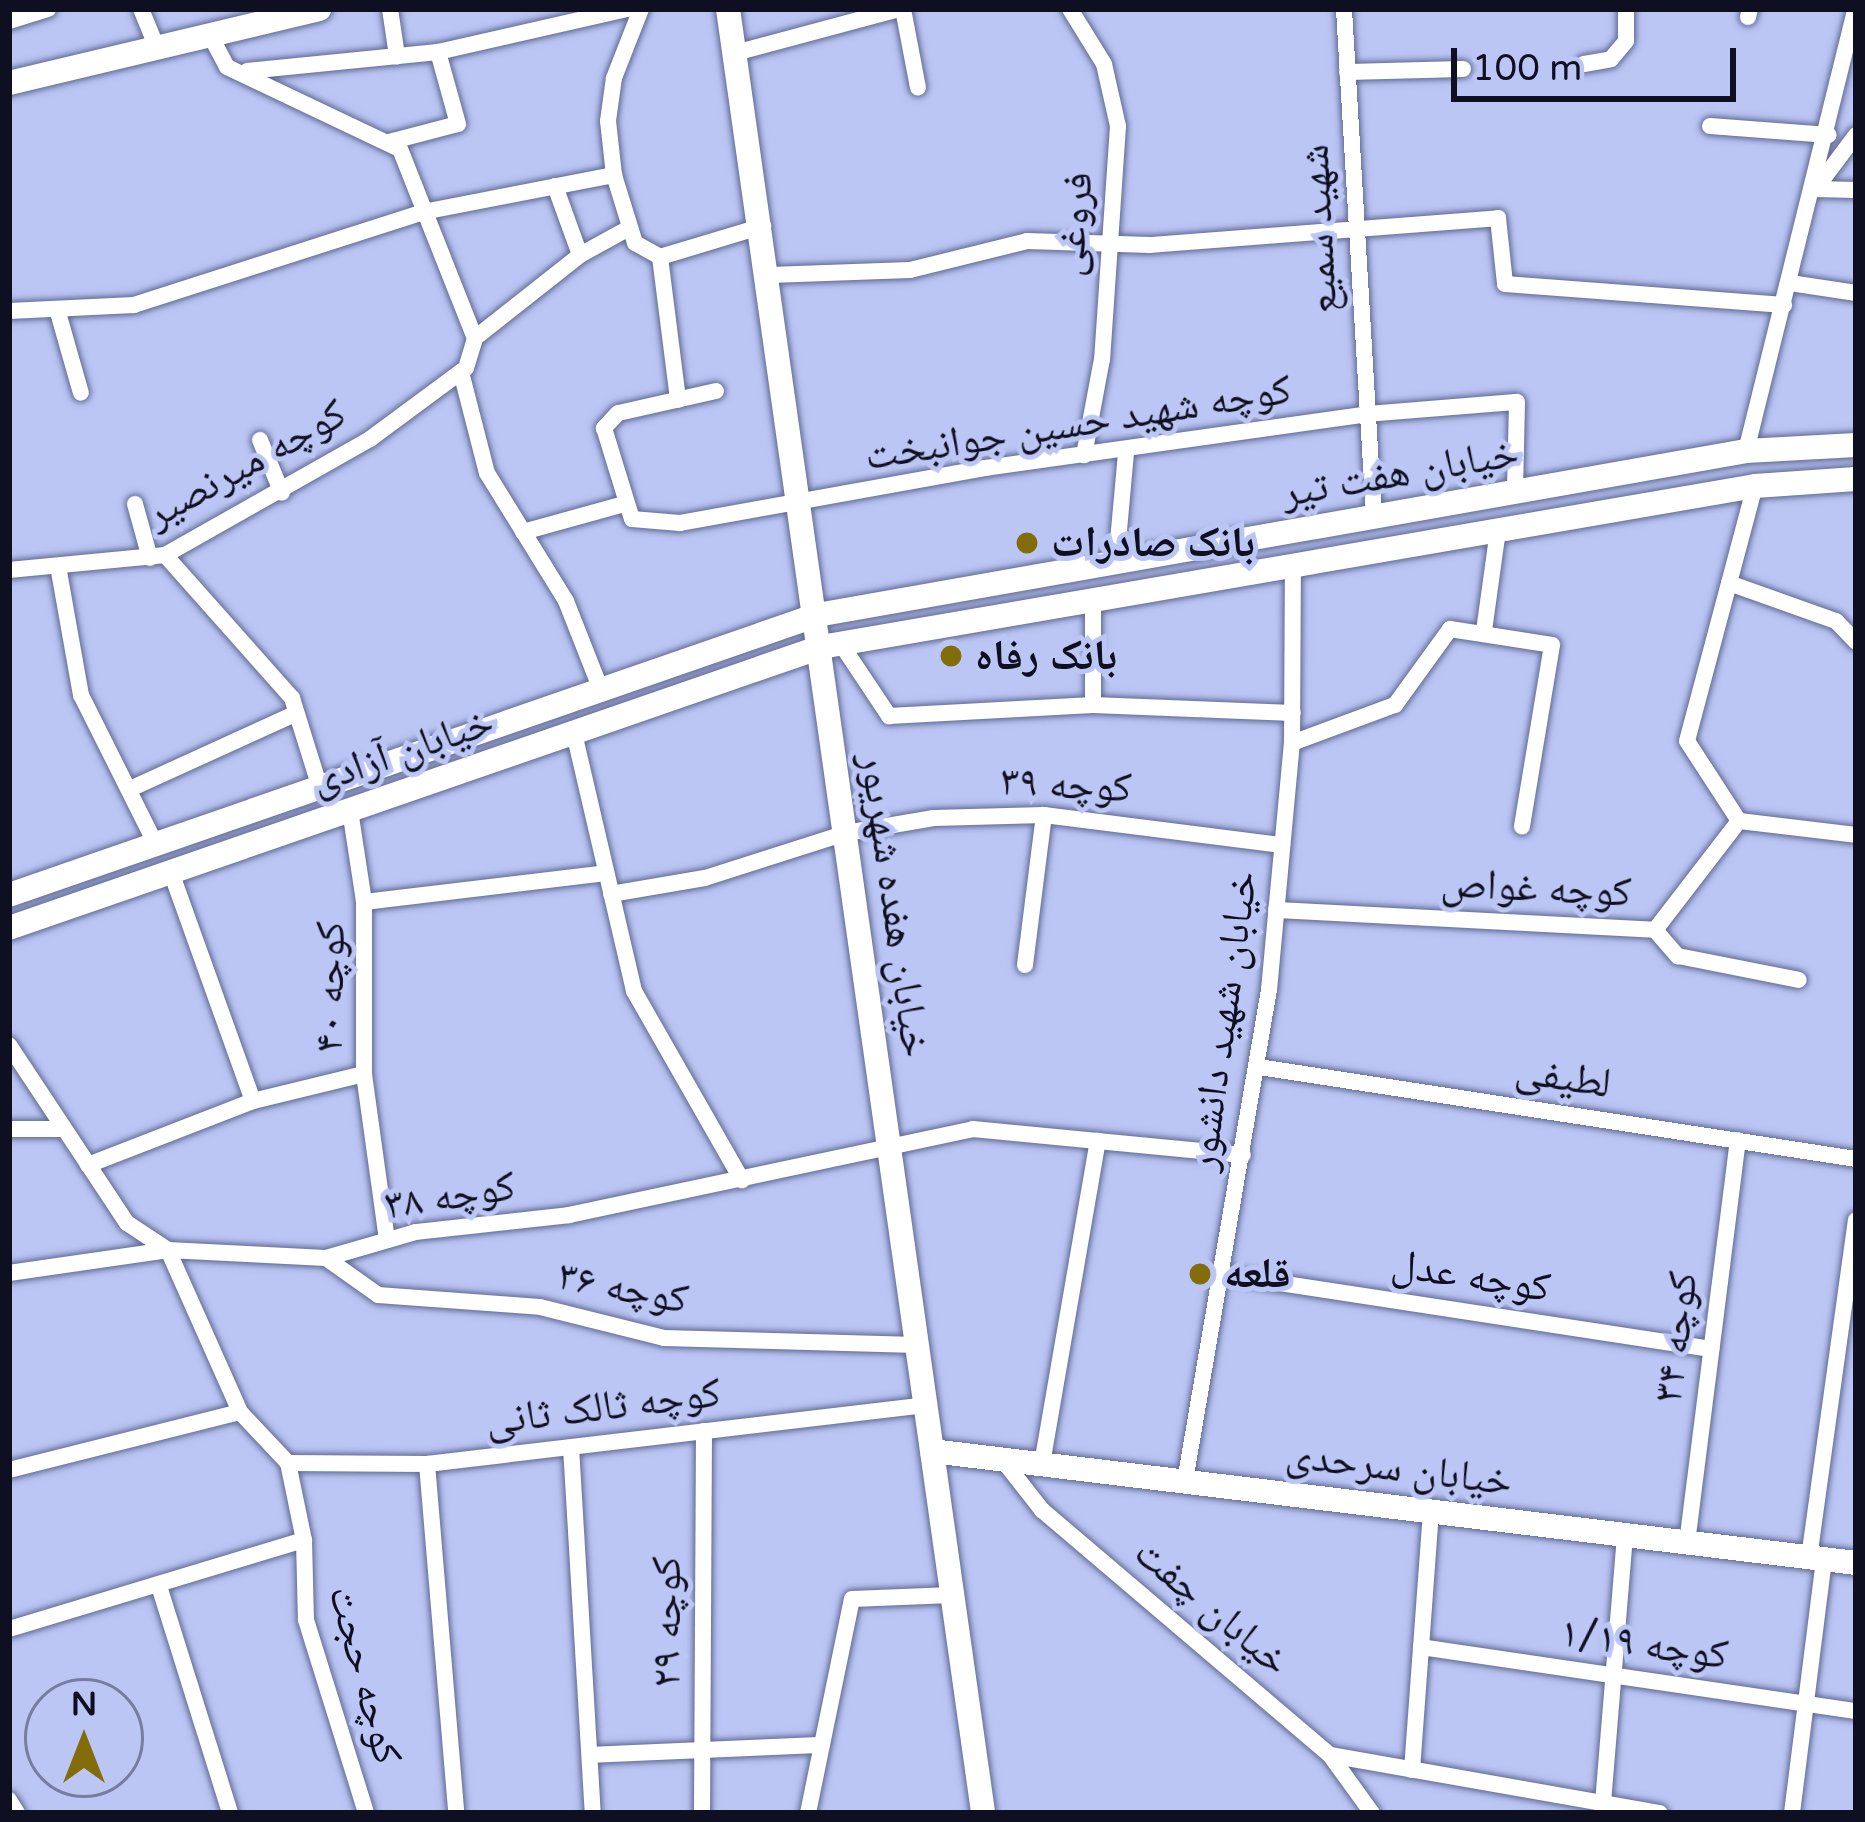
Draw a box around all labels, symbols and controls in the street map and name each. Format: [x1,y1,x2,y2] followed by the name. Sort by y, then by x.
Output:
[1457,24,1742,98] scale bar
[1472,47,1582,90] text: 100 m
[1289,143,1349,315] street label: شهید سمیع
[1043,169,1105,279] street label: فروغی
[861,364,1295,482] street label: کوچه شهید حسین جوانبخت
[137,388,355,540] street label: کوچه میرنصیر
[1278,427,1522,519] street label: خیابان هفت تیر
[1051,518,1255,568] place label: بانک صادرات
[1014,530,1040,556] marker: بانک صادرات
[975,631,1117,681] place label: بانک رفاه
[938,643,964,669] marker: بانک رفاه
[304,696,500,806] street label: خیابان آزادی
[849,750,941,1060] street label: خیابان هفده شهریور
[999,756,1133,814] street label: کوچه ۳۹
[1440,858,1632,918] street label: کوچه غواص
[1177,868,1269,1174] street label: خیابان شهید دانشور
[304,921,356,1053] street label: کوچه ۴۰
[1512,1045,1614,1109] street label: لطیفی
[381,1161,519,1231] street label: کوچه ۳۸
[1388,1239,1554,1313] street label: کوچه عدل
[1224,1249,1291,1299] place label: قلعه
[554,1251,692,1325] street label: کوچه ۳۶
[1187,1261,1213,1287] marker: قلعه
[1643,1269,1709,1405] street label: کوچه ۳۴
[483,1368,723,1446] street label: کوچه ثالک ثانی
[1283,1429,1515,1507] street label: خیابان سرحدی
[1124,1527,1300,1687] street label: خیابان چفت
[642,1556,692,1688] street label: کوچه ۲۹
[317,1580,413,1770] street label: کوچه حجت
[1557,1607,1731,1681] street label: کوچه ۱/۱۹
[24,1678,144,1798] north arrow
[71,1685,97,1724] text: N

